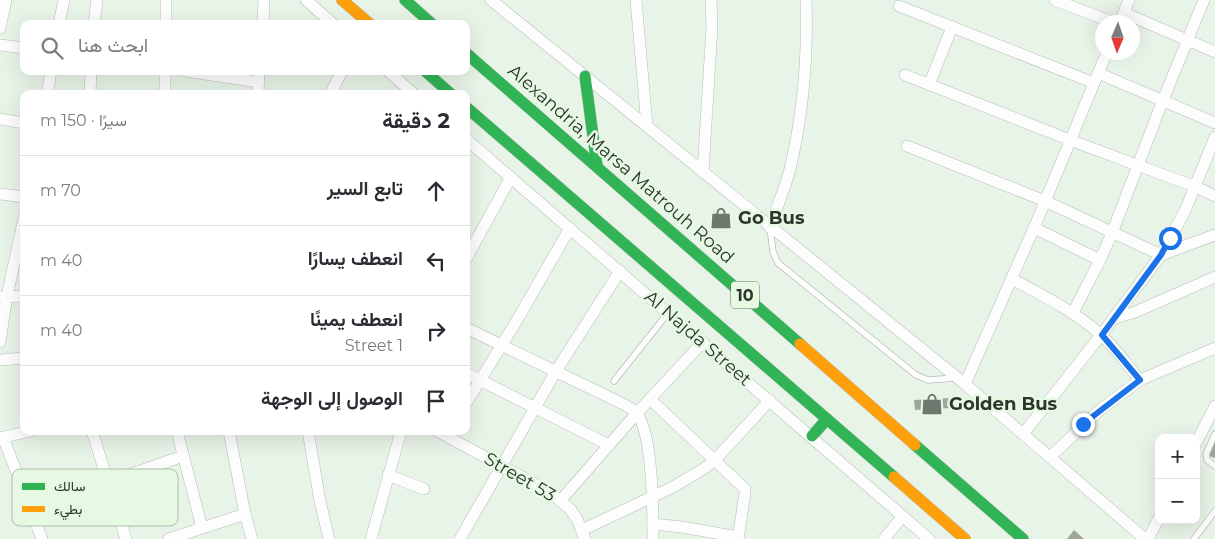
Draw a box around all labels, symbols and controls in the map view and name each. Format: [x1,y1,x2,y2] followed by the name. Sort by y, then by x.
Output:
[1095,15,1140,60] north arrow
[20,20,470,75] search box
[38,34,66,62] icon: search
[78,34,148,57] text: ابحث هنا
[503,60,739,268] street label: Alexandria, Marsa Matrouh Road
[382,108,450,133] text: 2 دقيقة
[40,111,127,130] text: سيرًا · 150 m
[327,177,403,200] text: تابع السير
[422,177,450,205] icon: ahead
[40,181,81,200] text: 70 m
[708,205,734,231] shop icon: Go Bus
[738,207,805,229] place label: Go Bus
[1159,227,1182,250] route start
[308,247,403,270] text: انعطف يسارًا
[422,247,450,275] icon: left
[40,251,82,270] text: 40 m
[731,282,759,308] road number: 10
[640,286,756,390] street label: Al Najda Street
[310,308,403,331] text: انعطف يمينًا
[422,317,450,345] icon: right
[40,321,82,340] text: 40 m
[345,336,403,355] text: Street 1
[261,387,403,410] text: الوصول إلى الوجهة
[422,387,450,415] icon: arrive
[919,391,945,417] shop icon: Golden Bus
[949,393,1058,415] place label: Golden Bus
[1072,413,1095,436] route end
[1155,434,1200,524] map controls
[1155,434,1200,479] button: +
[480,448,560,506] street label: Street 53
[12,469,178,526] legend
[54,477,85,495] text: سالك
[1155,479,1200,524] button: −
[54,500,82,521] text: بطيء

